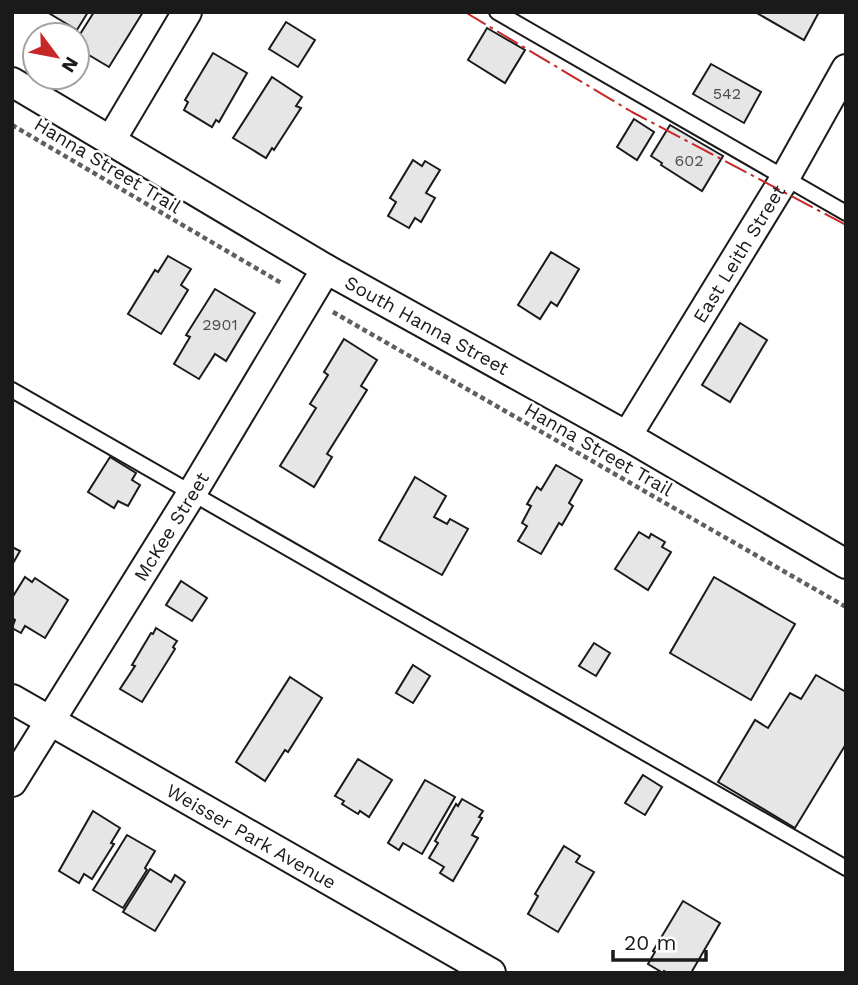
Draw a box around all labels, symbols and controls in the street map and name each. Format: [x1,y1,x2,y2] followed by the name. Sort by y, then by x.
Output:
[21,21,91,91] north arrow
[57,53,83,77] text: N
[713,84,741,103] house number: 542
[30,112,186,218] street label: Hanna Street Trail
[674,151,704,170] house number: 602
[688,180,790,327] street label: East Leith Street
[341,271,513,380] street label: South Hanna Street
[202,315,238,334] house number: 2901
[521,398,677,501] street label: Hanna Street Trail
[129,468,214,585] street label: McKee Street
[162,779,340,894] street label: Weisser Park Avenue
[613,918,706,962] scale bar
[624,930,676,955] text: 20 m

